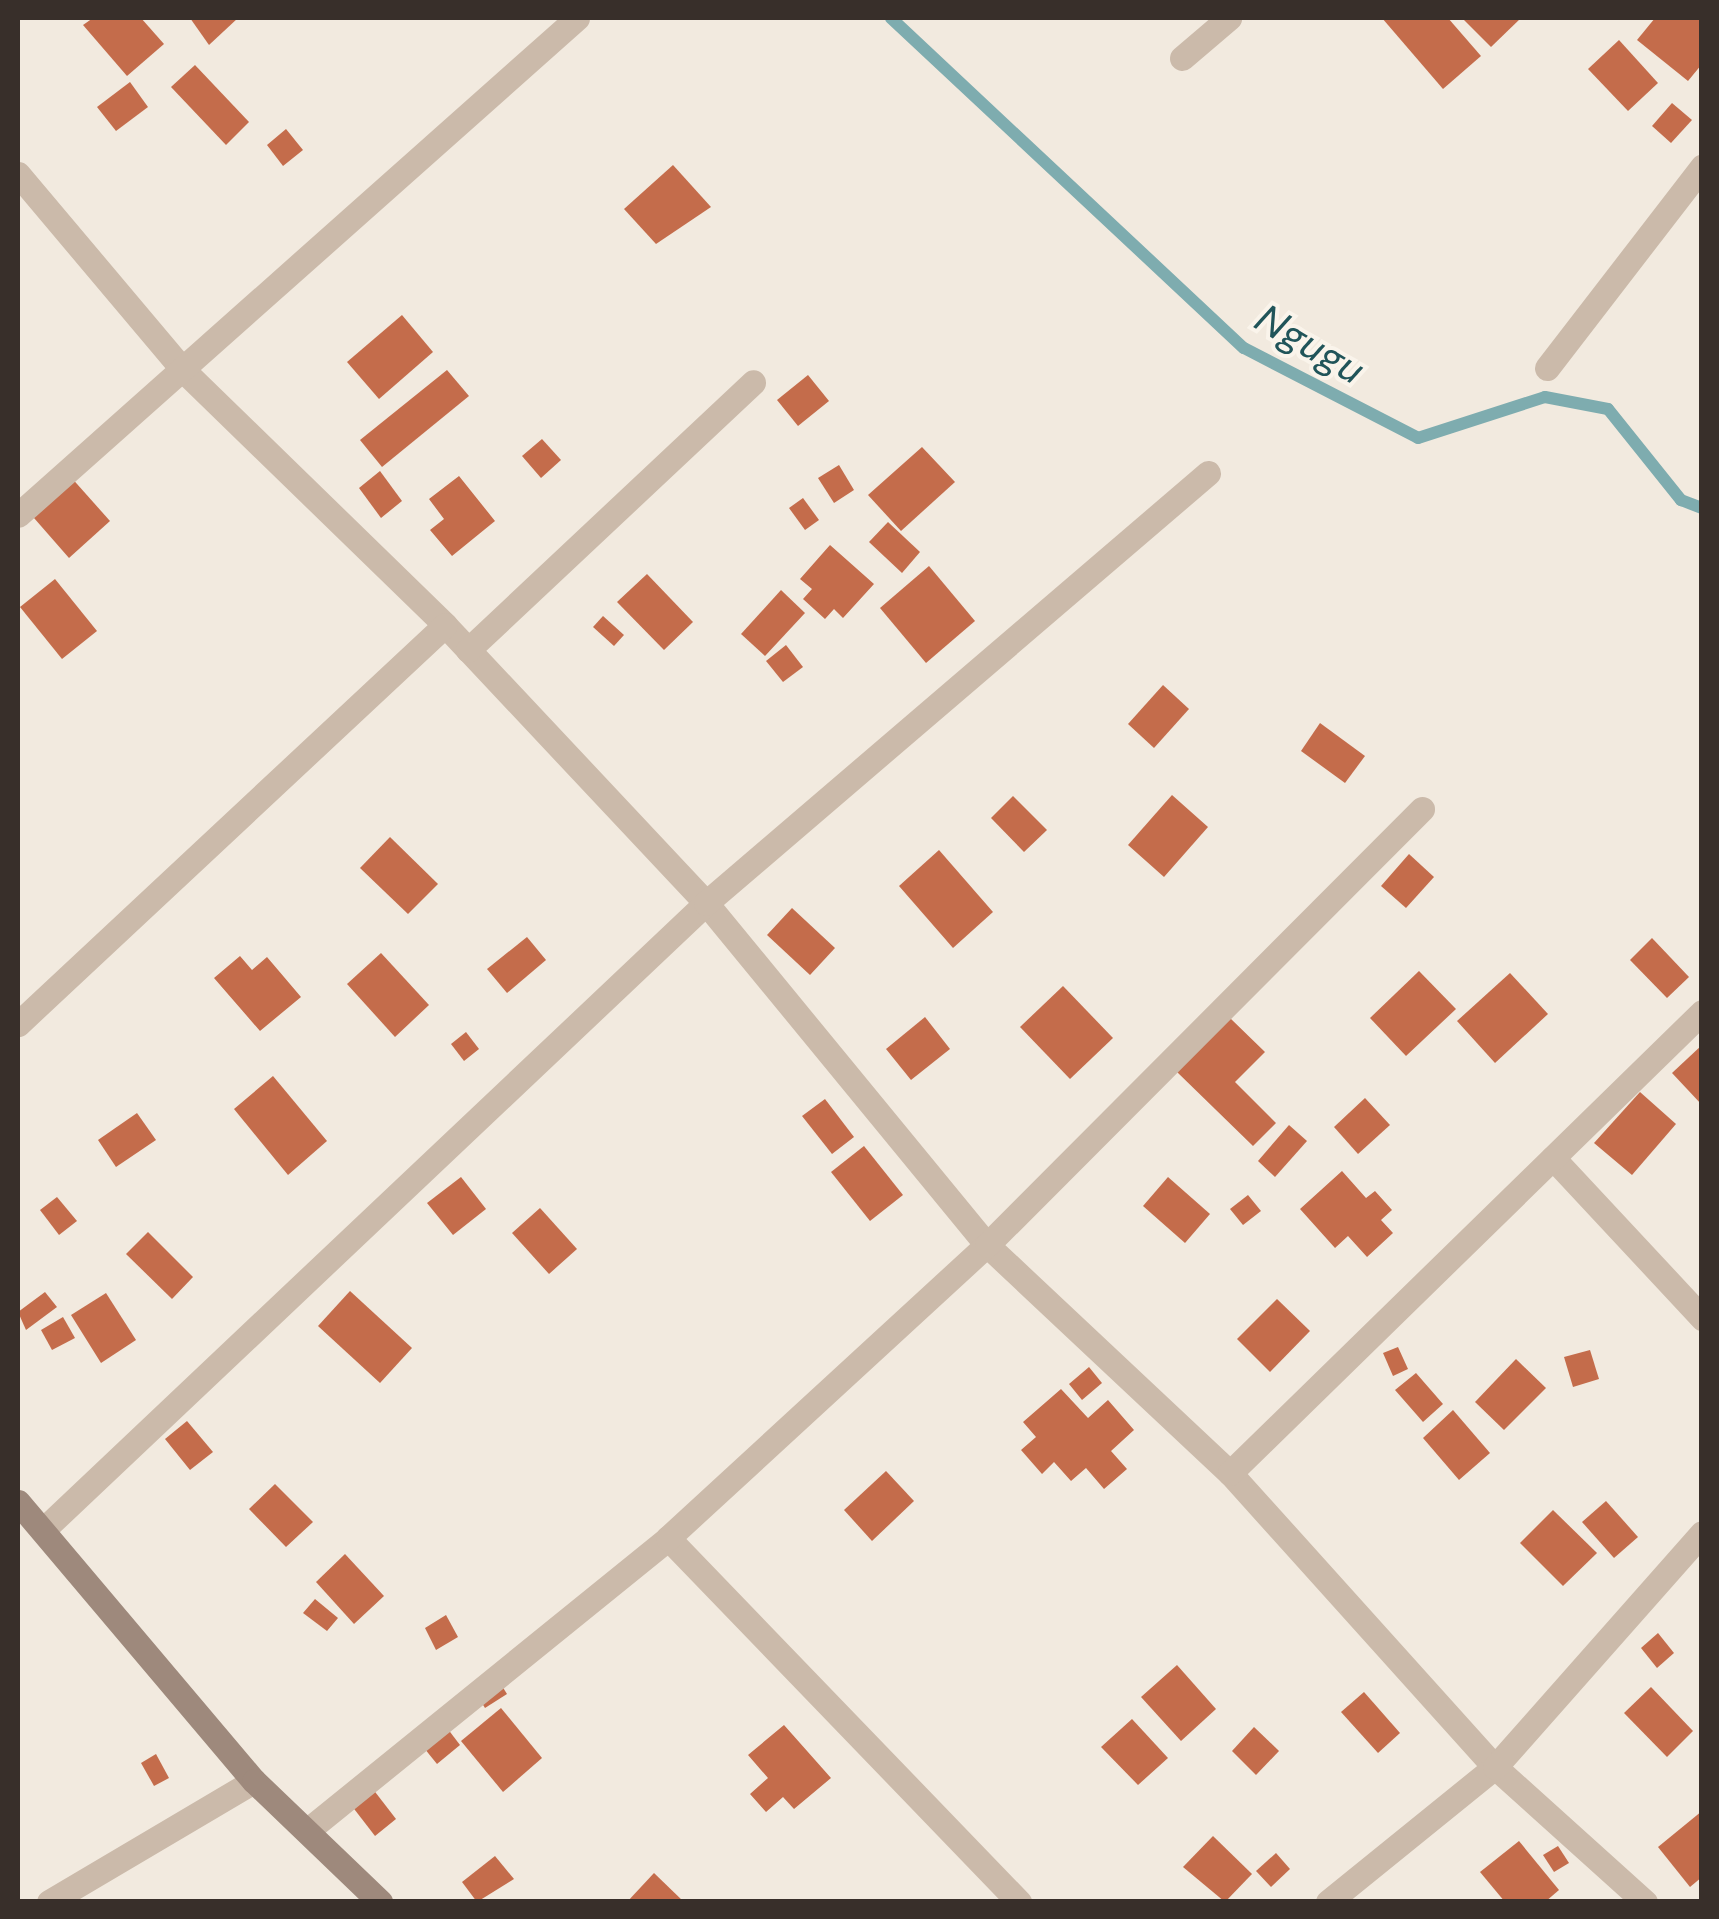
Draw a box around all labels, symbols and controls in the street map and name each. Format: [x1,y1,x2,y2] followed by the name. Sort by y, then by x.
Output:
[1248,292,1374,392] water label: Ngugu

